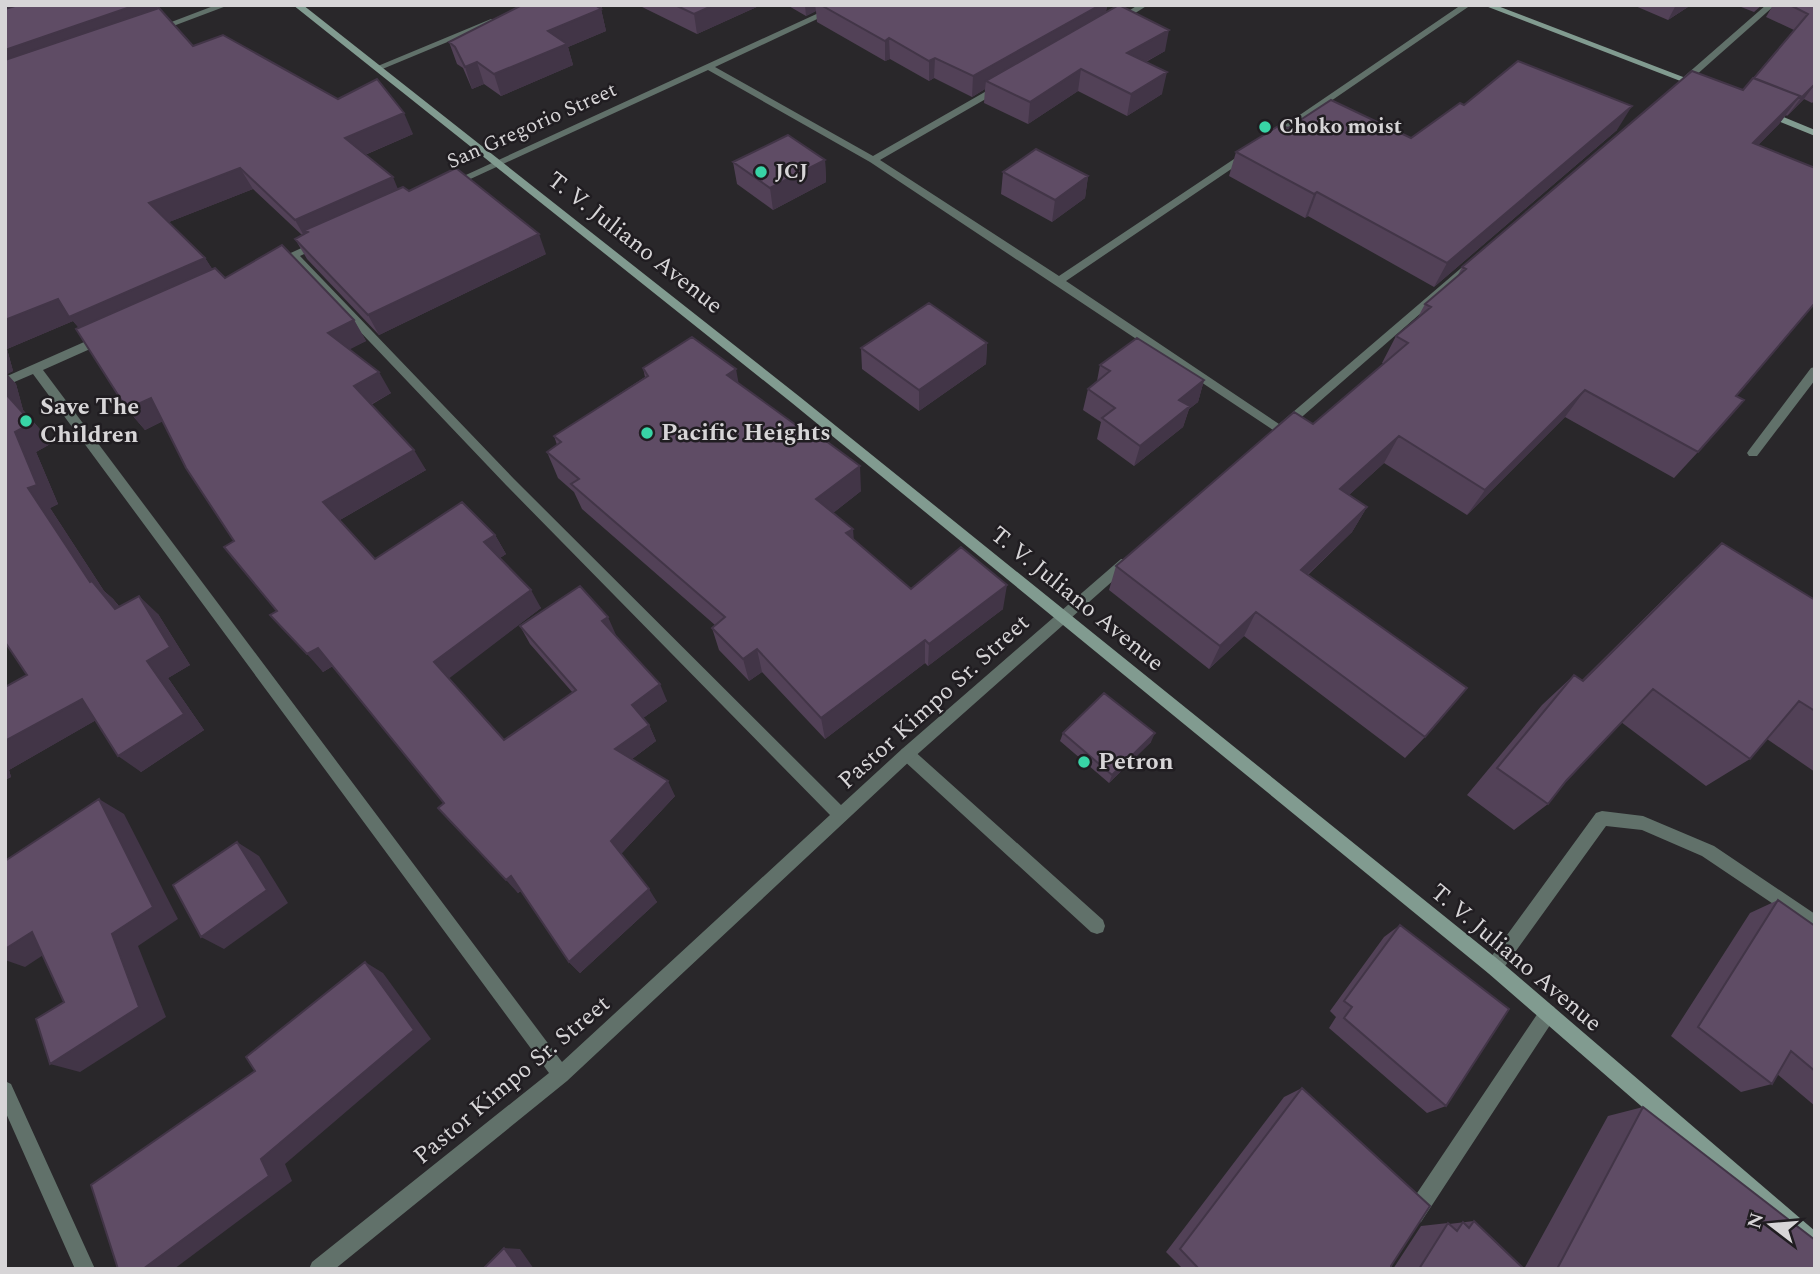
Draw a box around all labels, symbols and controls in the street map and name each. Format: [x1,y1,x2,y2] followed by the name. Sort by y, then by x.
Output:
[442,74,622,178] street label: San Gregorio Street
[1279,111,1402,143] place label: Choko moist
[1257,119,1273,135] marker: Choko moist
[775,156,808,188] place label: JCJ
[539,163,731,323] street label: T. V. Juliano Avenue
[753,164,769,180] marker: JCJ
[40,389,139,453] place label: Save The Children
[18,413,34,429] marker: Save The Children
[661,415,831,451] place label: Pacific Heights
[639,425,655,441] marker: Pacific Heights
[982,517,1172,681] street label: T. V. Juliano Avenue
[830,606,1038,798] street label: Pastor Kimpo Sr. Street
[1098,744,1174,780] place label: Petron
[1076,754,1092,770] marker: Petron
[1422,875,1610,1041] street label: T. V. Juliano Avenue
[406,987,618,1173] street label: Pastor Kimpo Sr. Street
[1736,1190,1806,1260] north arrow
[1740,1209,1772,1232] text: N

